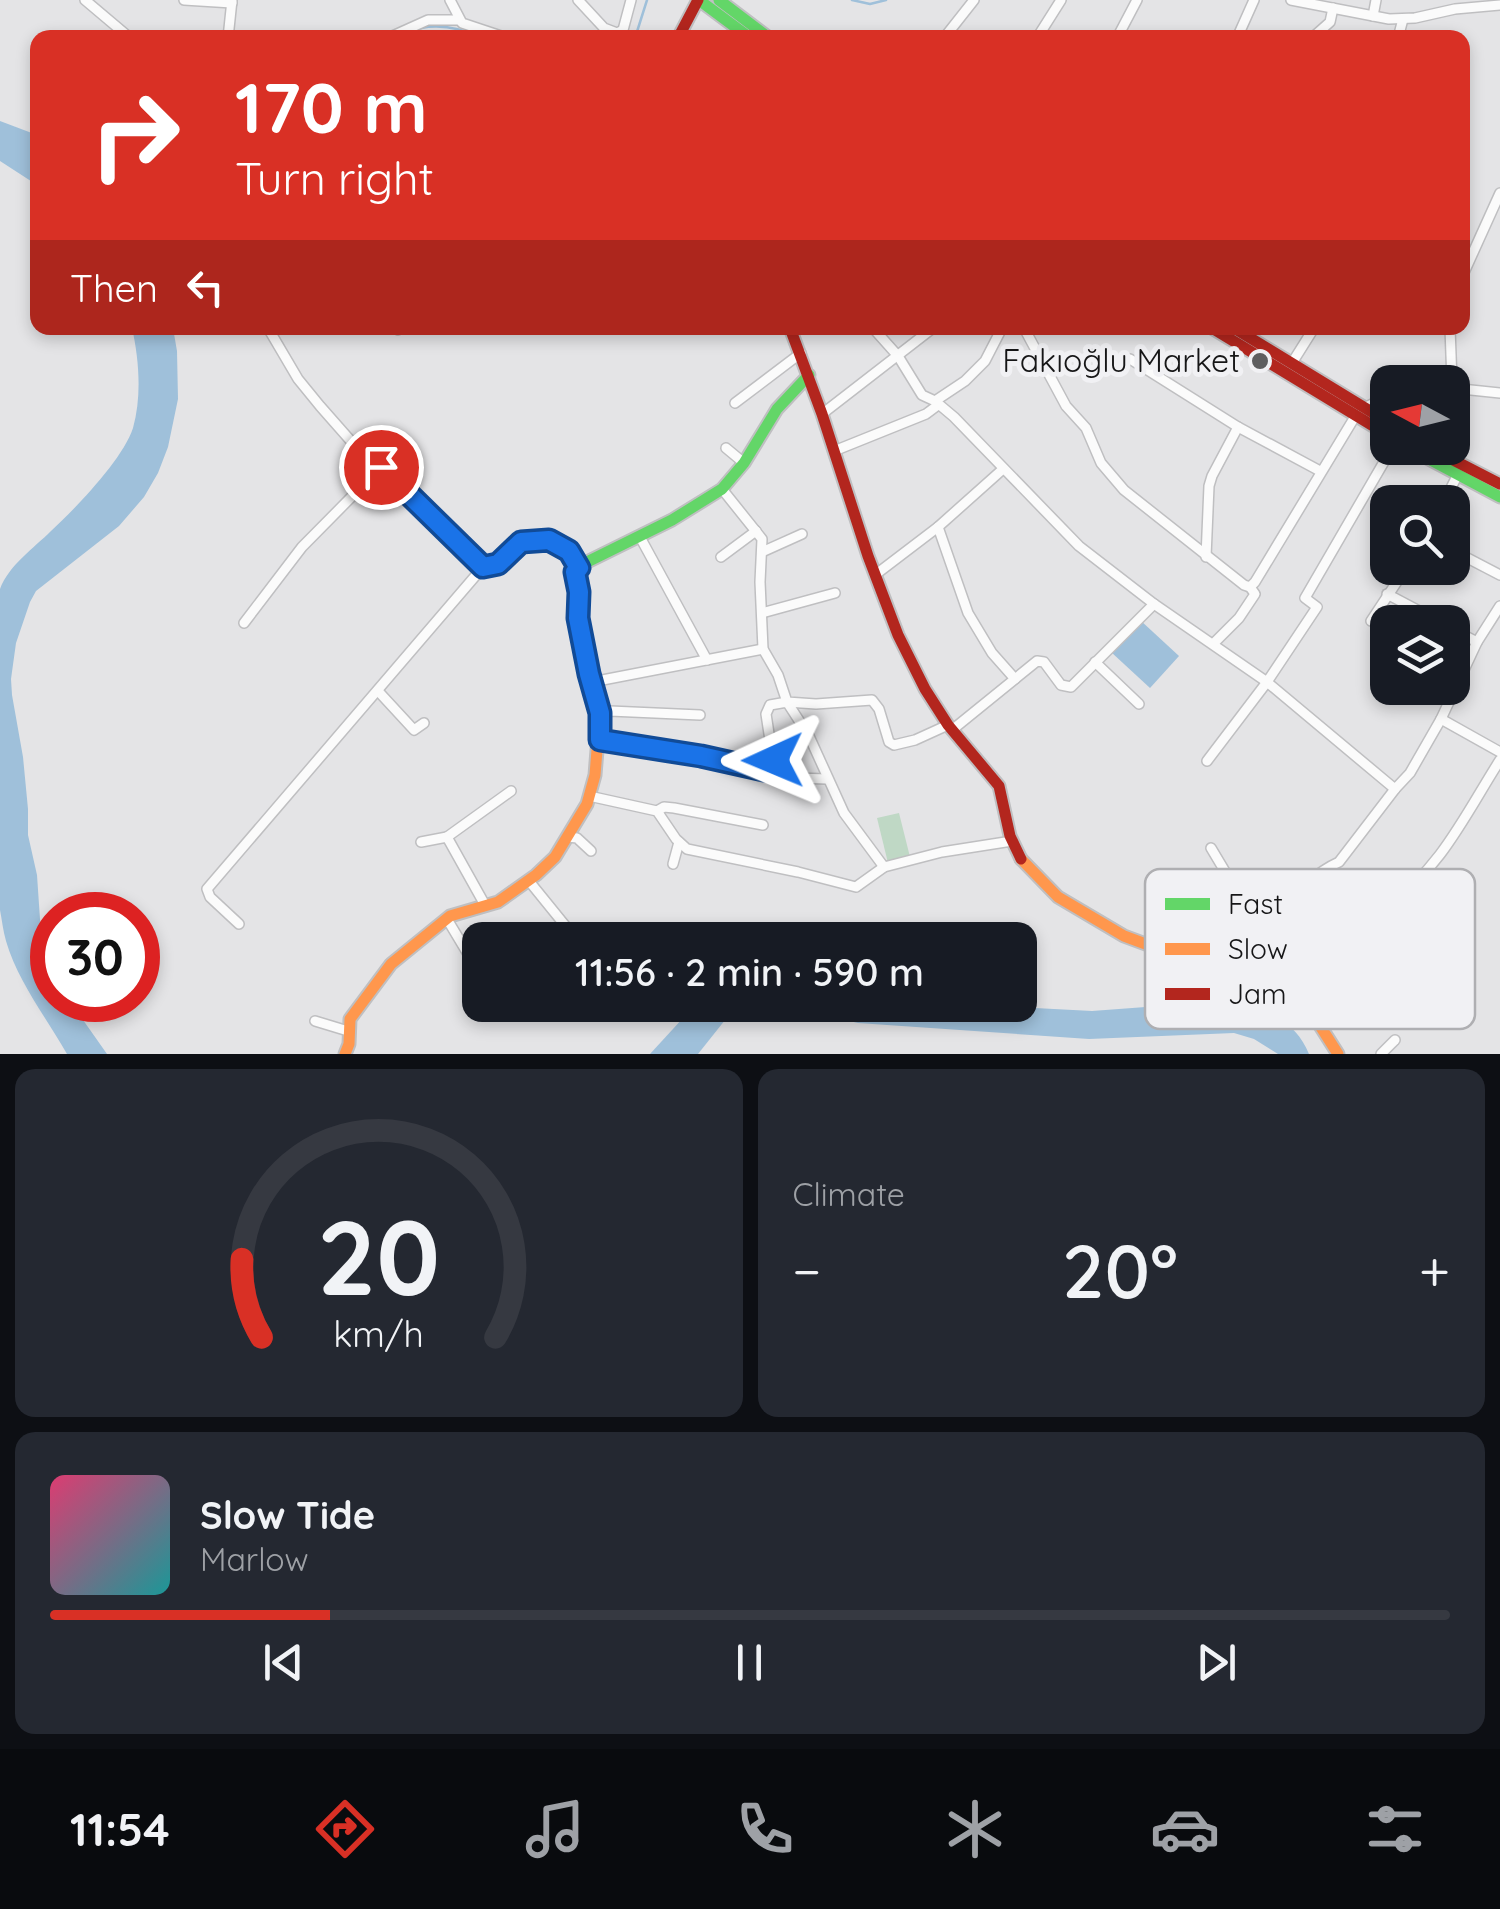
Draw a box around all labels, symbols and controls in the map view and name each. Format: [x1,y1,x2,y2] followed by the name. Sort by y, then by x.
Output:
[235,63,428,151] text: 170 m
[70,70,200,200] icon: right
[235,150,434,206] text: Turn right
[178,260,233,315] icon: left
[70,264,158,312] text: Then
[1002,340,1240,380] place label: Fakıoğlu Market
[1249,350,1271,372] marker: Fakıoğlu Market
[1370,365,1470,465] north arrow
[1370,365,1470,705] map controls
[339,425,424,510] pin
[354,440,409,495] icon: arrive
[1370,485,1470,585] button: search
[1370,605,1470,705] button: layers
[721,708,825,812] position arrow
[1145,869,1475,1029] legend
[1228,886,1283,921] text: Fast
[30,892,160,1022] speed limit sign: 30
[1228,931,1288,966] text: Slow
[575,948,924,996] text: 11:56 · 2 min · 590 m
[1228,976,1287,1011] text: Jam
[793,1174,905,1214] text: Climate
[317,1191,440,1321] text: 20
[1062,1223,1178,1317] text: 20°
[793,1236,821,1305] text: −
[1419,1236,1450,1305] text: +
[333,1311,424,1356] text: km/h
[200,1491,375,1539] text: Slow Tide
[200,1539,309,1579] text: Marlow
[256,1635,311,1690] icon: previous
[722,1635,777,1690] icon: pause
[1189,1635,1244,1690] icon: next
[310,1794,380,1864] icon: directions
[520,1794,590,1864] icon: music
[730,1794,800,1864] icon: phone
[940,1794,1010,1864] icon: climate
[1150,1794,1220,1864] icon: car
[1360,1794,1430,1864] icon: filters
[70,1801,170,1857] text: 11:54

